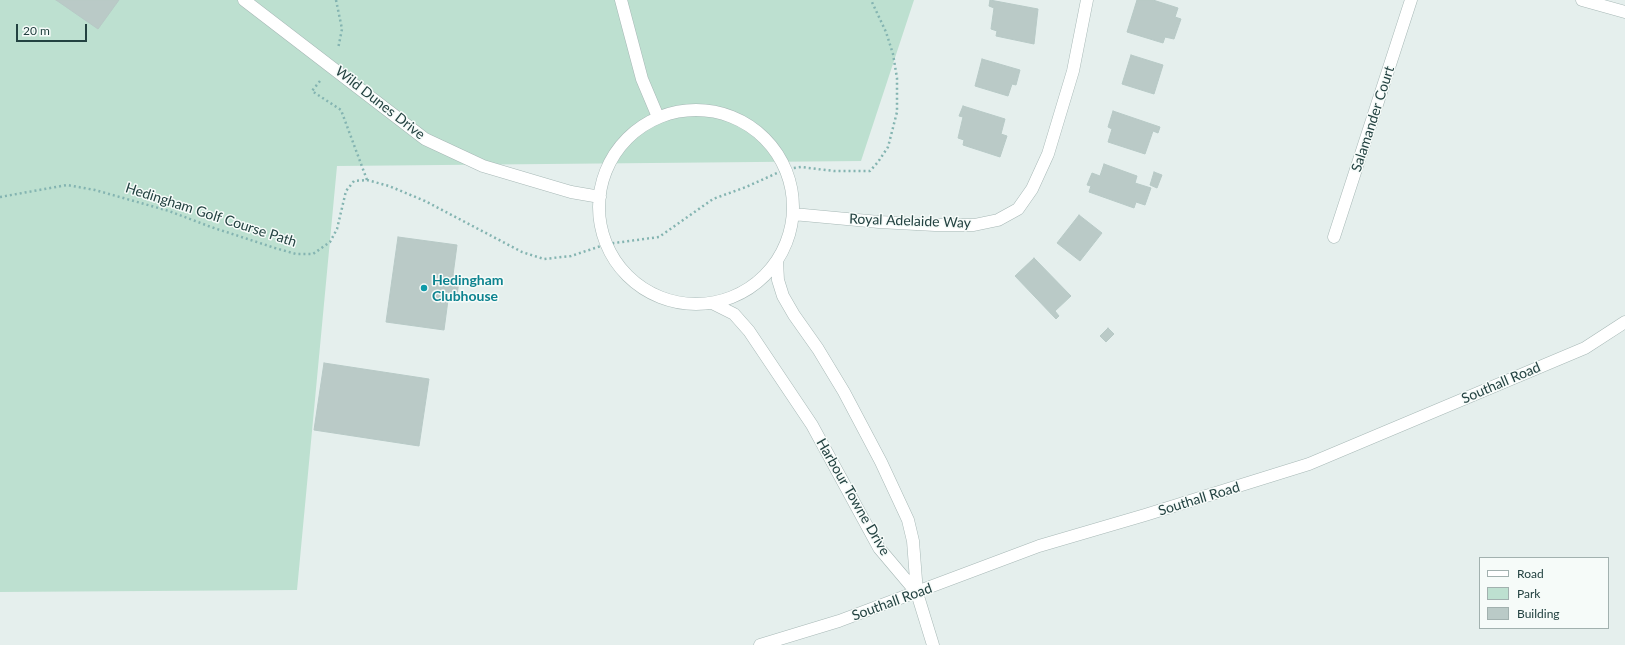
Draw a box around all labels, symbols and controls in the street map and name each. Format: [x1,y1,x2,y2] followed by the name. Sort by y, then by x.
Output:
[18,16,89,42] scale bar
[23,23,50,38] text: 20 m
[332,63,428,143] street label: Wild Dunes Drive
[1348,64,1398,174] street label: Salamander Court
[123,179,299,251] street label: Hedingham Golf Course Path
[849,210,971,232] street label: Royal Adelaide Way
[432,272,504,304] place label: Hedingham Clubhouse
[419,283,429,293] marker: Hedingham Clubhouse
[1459,359,1543,407] street label: Southall Road
[813,435,893,559] street label: Harbour Towne Drive
[1156,479,1242,519] street label: Southall Road
[1479,557,1609,629] legend
[1517,566,1544,581] text: Road
[850,580,934,624] street label: Southall Road
[1517,586,1540,601] text: Park
[1517,606,1560,621] text: Building

